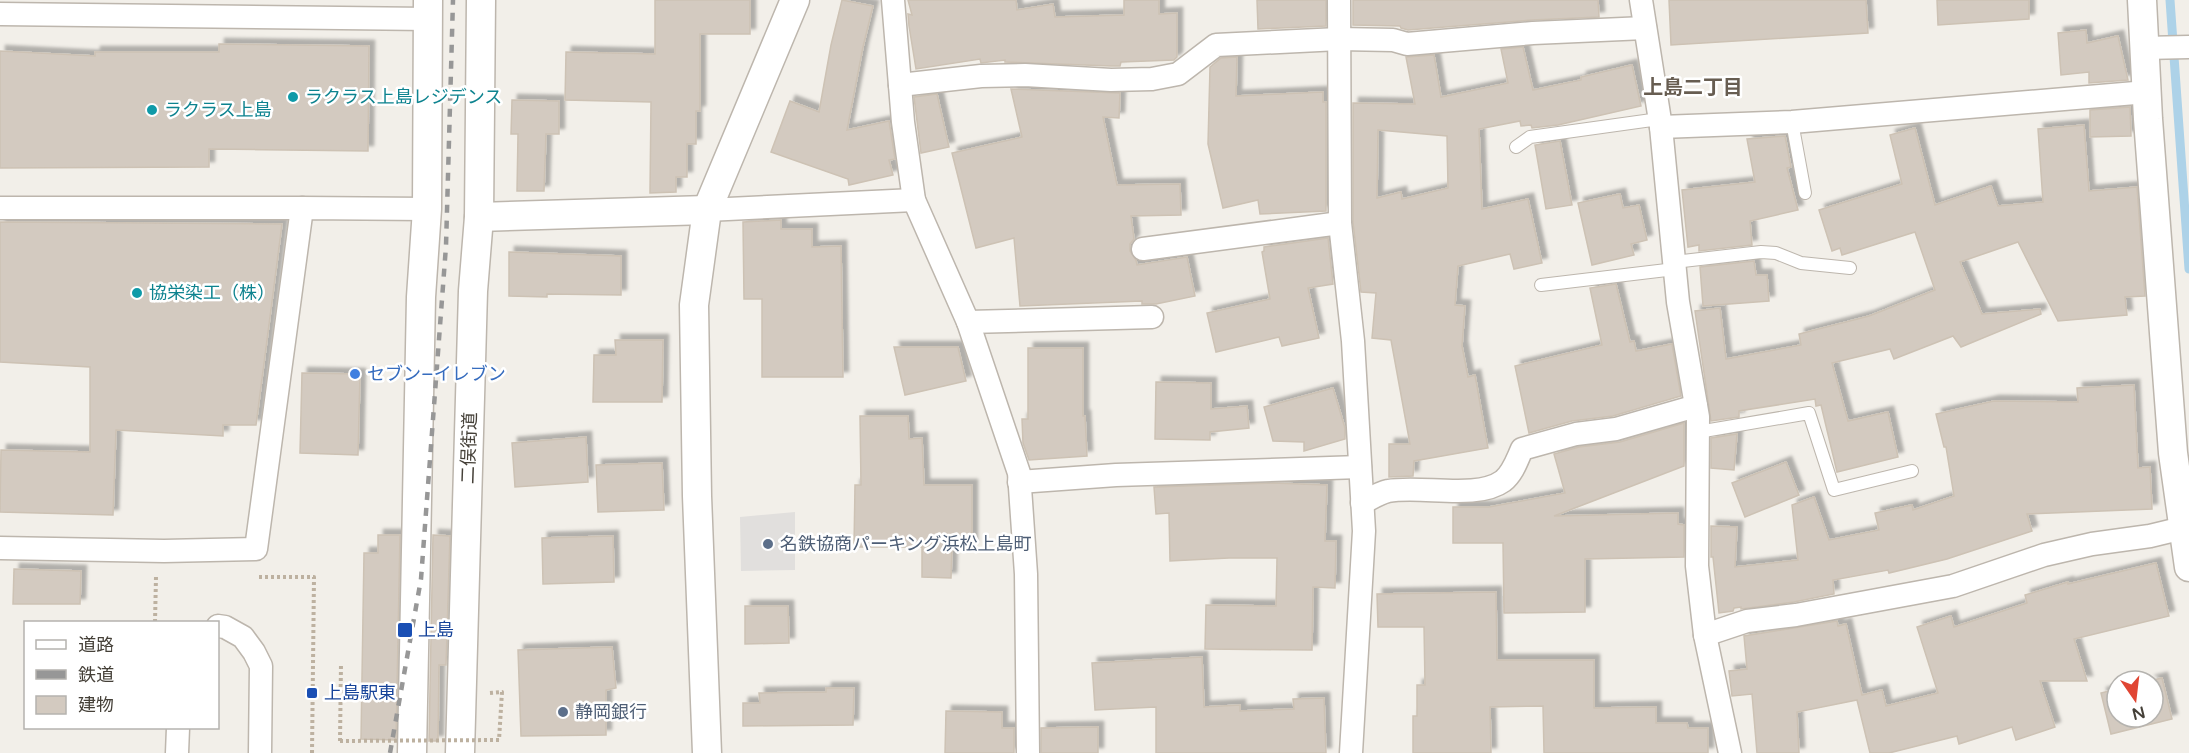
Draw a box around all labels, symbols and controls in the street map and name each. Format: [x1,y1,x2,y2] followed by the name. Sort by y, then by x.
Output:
[1643,76,1743,100] district label: 上島二丁目
[305,86,502,108] place label: ラクラス上島レジデンス
[286,90,300,104] marker: ラクラス上島レジデンス
[164,99,272,121] place label: ラクラス上島
[145,103,159,117] marker: ラクラス上島
[149,282,275,304] place label: 協栄染工（株）
[130,286,144,300] marker: 協栄染工（株）
[367,363,506,385] place label: セブン−イレブン
[348,367,362,381] marker: セブン−イレブン
[457,412,481,484] street label: 二俣街道
[780,533,1031,555] place label: 名鉄協商パーキング浜松上島町
[761,537,775,551] marker: 名鉄協商パーキング浜松上島町
[418,619,454,641] place label: 上島
[24,621,219,729] legend
[396,621,414,639] marker: 上島
[78,634,114,656] text: 道路
[78,664,114,686] text: 鉄道
[2105,669,2165,729] north arrow
[324,682,396,704] place label: 上島駅東
[305,686,319,700] marker: 上島駅東
[78,694,114,716] text: 建物
[575,701,647,723] place label: 静岡銀行
[2130,701,2147,724] text: N
[556,705,570,719] marker: 静岡銀行

